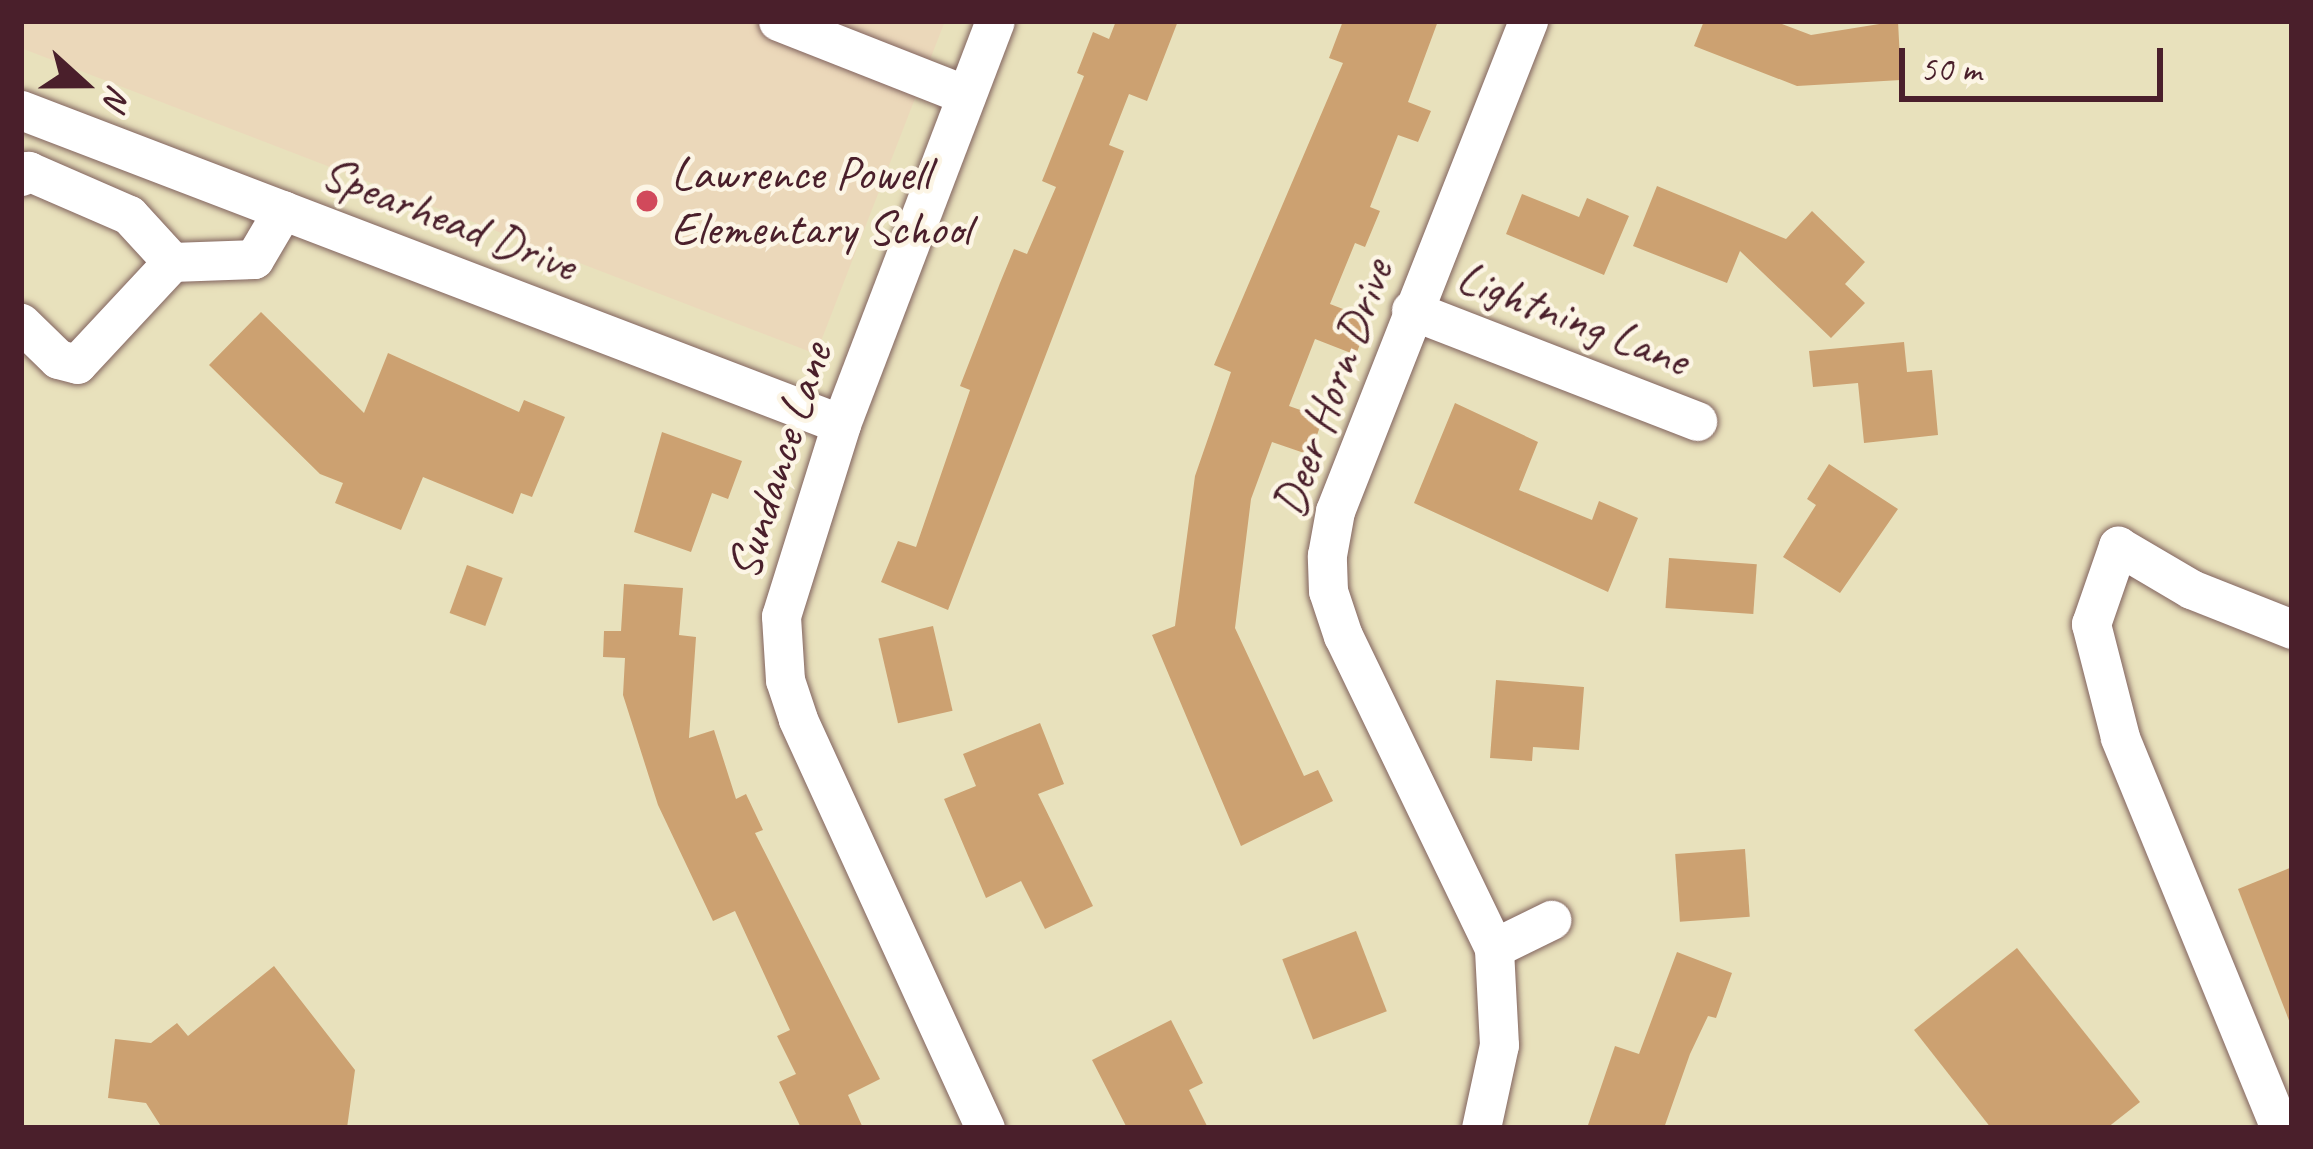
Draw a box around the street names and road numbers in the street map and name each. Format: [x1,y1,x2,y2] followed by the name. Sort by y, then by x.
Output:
[313,144,585,294] street label: Spearhead Drive
[1449,247,1697,389] street label: Lightning Lane
[1259,252,1405,524] street label: Deer Horn Drive
[714,336,844,586] street label: Sundance Lane

